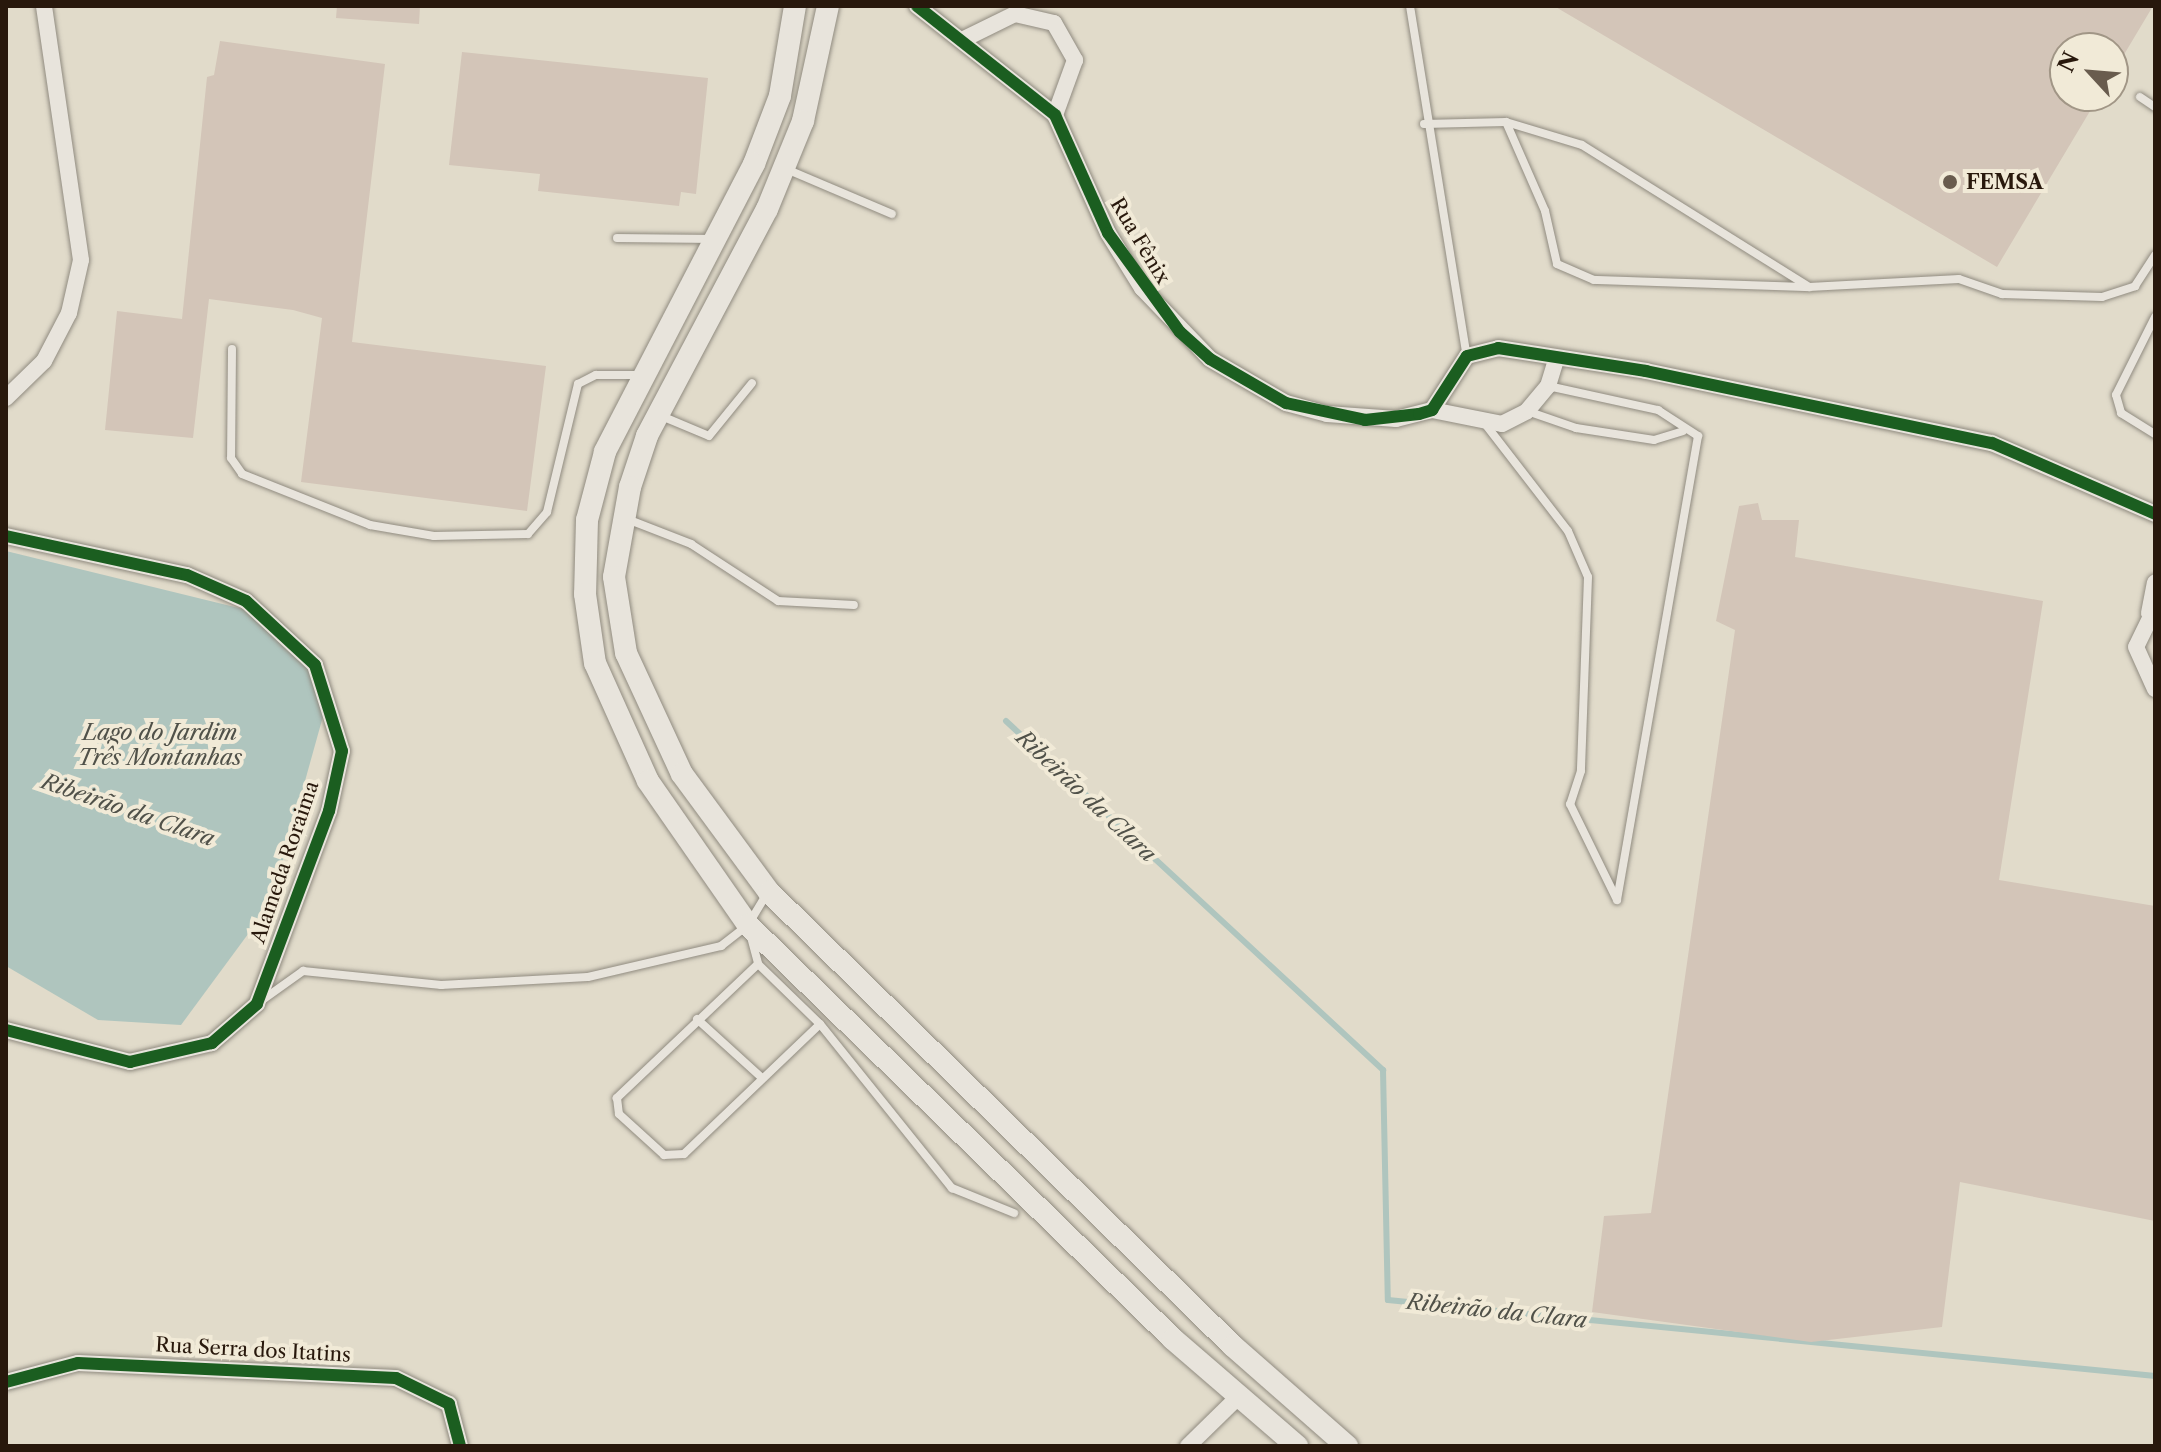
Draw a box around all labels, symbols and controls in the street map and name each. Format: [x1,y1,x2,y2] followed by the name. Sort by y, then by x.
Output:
[2049,32,2129,112] north arrow
[2052,48,2085,77] text: N
[1966,170,2043,194] place label: FEMSA
[1941,173,1959,191] marker: FEMSA
[1105,193,1175,289] street label: Rua Fênix
[78,719,242,770] water label: Lago do Jardim Três Montanhas
[1011,725,1161,867] water label: Ribeirão da Clara
[38,768,218,852] water label: Ribeirão da Clara
[246,778,324,946] street label: Alameda Roraima
[1405,1288,1589,1334] water label: Ribeirão da Clara
[154,1333,352,1367] street label: Rua Serra dos Itatins

